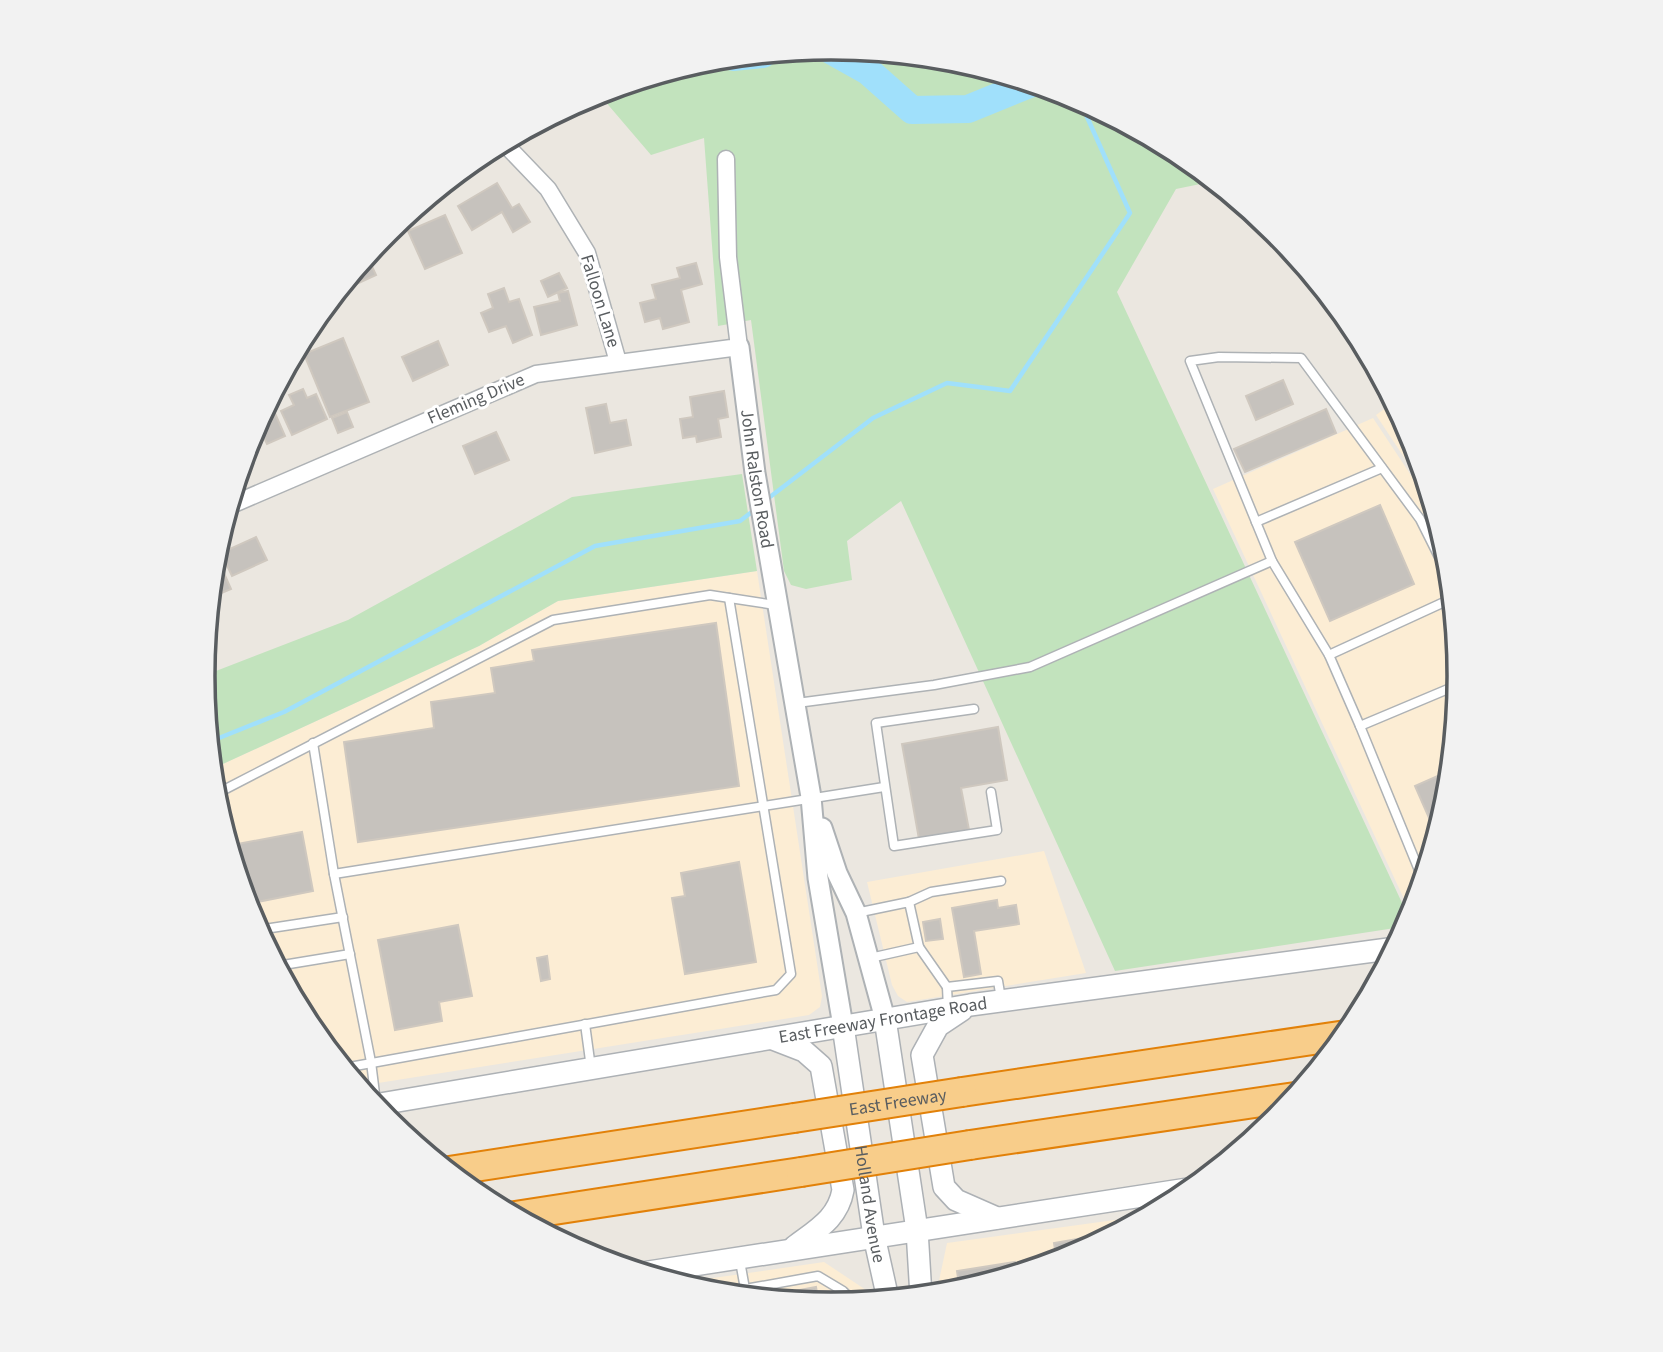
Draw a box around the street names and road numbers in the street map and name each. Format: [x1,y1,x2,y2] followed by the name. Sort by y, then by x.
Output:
[574,251,626,351] street label: Falloon Lane
[424,367,528,431] street label: Fleming Drive
[735,408,780,550] street label: John Ralston Road
[777,990,989,1049] street label: East Freeway Frontage Road
[847,1082,949,1122] street label: East Freeway
[848,1143,892,1265] street label: Holland Avenue

